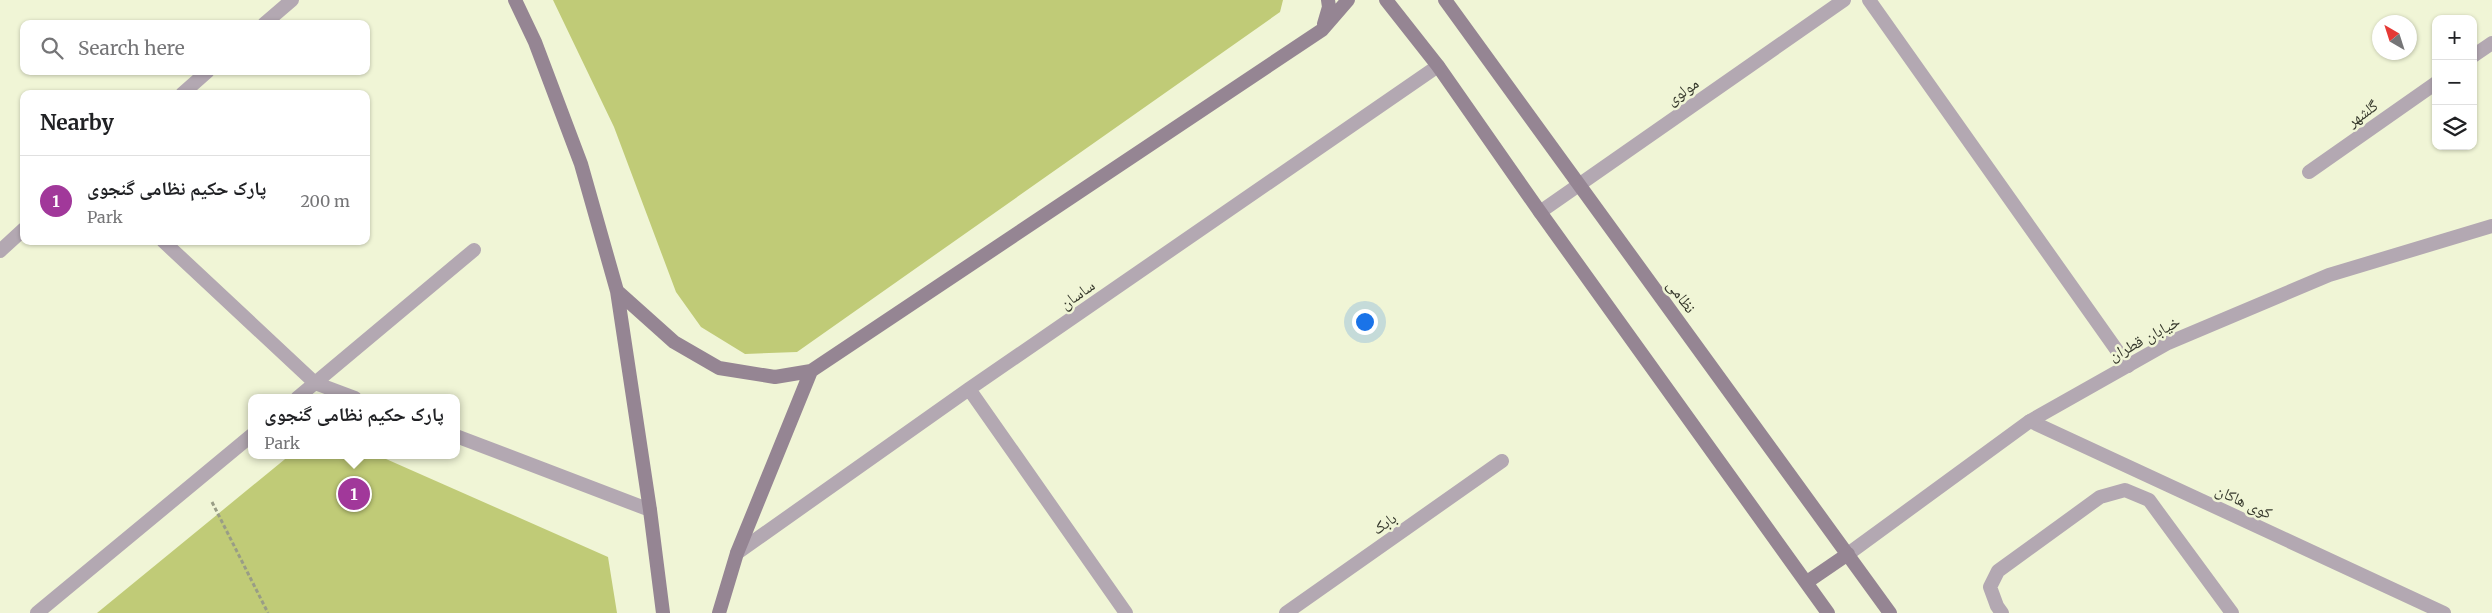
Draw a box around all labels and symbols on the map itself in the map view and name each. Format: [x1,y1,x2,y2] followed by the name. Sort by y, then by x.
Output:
[2372,15,2417,60] north arrow
[1662,73,1703,110] street label: مولوی
[2342,95,2382,131] street label: گلشهر
[1055,275,1099,314] street label: ساسان
[1662,275,1701,317] street label: نظامی
[1352,309,1378,335] your location
[2105,311,2184,366] street label: خیابان قطران
[338,475,370,513] pin: 1
[2212,479,2276,524] street label: کوی هاکان
[1368,508,1400,538] street label: بابک

